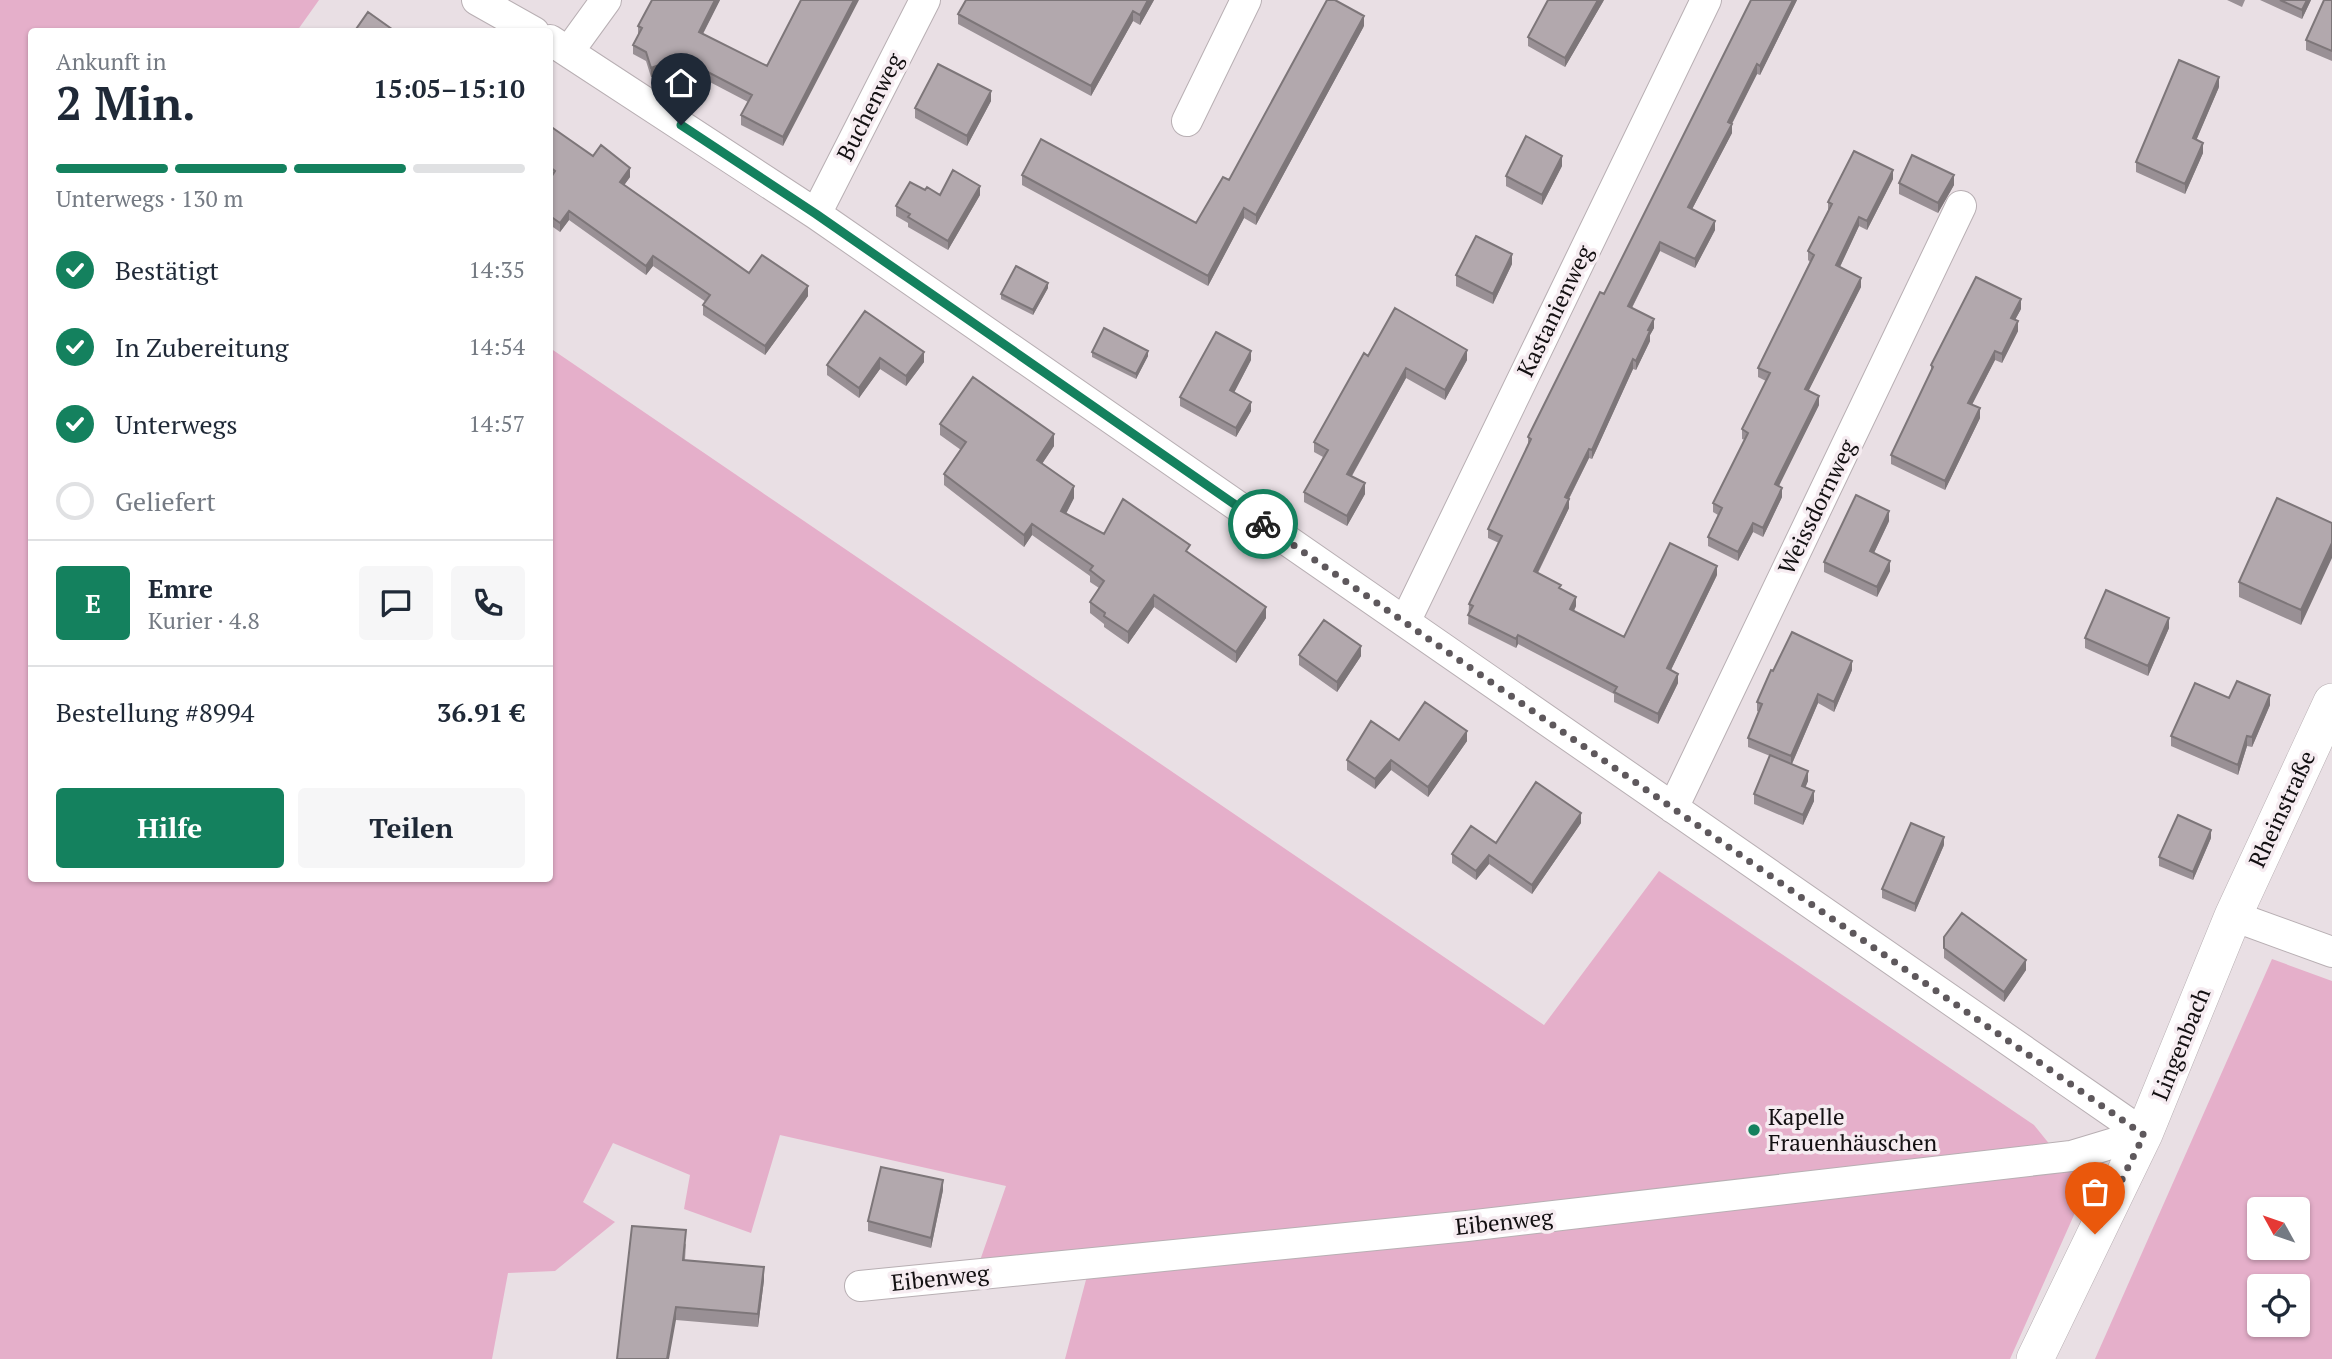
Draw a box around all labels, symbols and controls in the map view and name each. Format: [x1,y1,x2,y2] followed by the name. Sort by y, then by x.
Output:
[56,46,166,77] text: Ankunft in
[829,47,910,166] street label: Buchenweg
[651,53,711,125] pin
[662,64,700,102] icon: home
[373,71,525,105] text: 15:05–15:10
[56,72,196,133] text: 2 Min.
[56,183,243,214] text: Unterwegs · 130 m
[1509,239,1600,382] street label: Kastanienweg
[56,251,94,289] icon: check
[115,253,219,287] text: Bestätigt
[468,254,525,285] text: 14:35
[56,328,94,366] icon: check
[115,330,289,364] text: In Zubereitung
[468,331,525,362] text: 14:54
[56,405,94,443] icon: check
[115,407,238,441] text: Unterwegs
[468,408,525,439] text: 14:57
[1771,433,1863,579] street label: Weissdornweg
[115,484,216,518] text: Geliefert
[1228,489,1298,559] courier
[1244,505,1282,543] icon: bike
[359,566,433,640] button: chat
[451,566,525,640] button: phone
[148,571,213,605] text: Emre
[85,586,101,620] text: E
[148,605,260,636] text: Kurier · 4.8
[56,695,254,729] text: Bestellung #8994
[437,695,525,729] text: 36.91 €
[2241,745,2322,872] street label: Rheinstraße
[56,788,284,868] button: Hilfe
[298,788,525,868] button: Teilen
[2144,982,2217,1105] street label: Lingenbach
[1768,1101,1937,1158] place label: Kapelle Frauenhäuschen
[1746,1122,1762,1138] marker: Kapelle Frauenhäuschen
[2065,1162,2125,1234] pin
[2076,1173,2114,1211] icon: bag
[2247,1197,2310,1260] north arrow
[2247,1197,2310,1337] map controls
[1453,1201,1555,1242] street label: Eibenweg
[889,1257,991,1298] street label: Eibenweg
[2247,1274,2310,1337] button: locate

